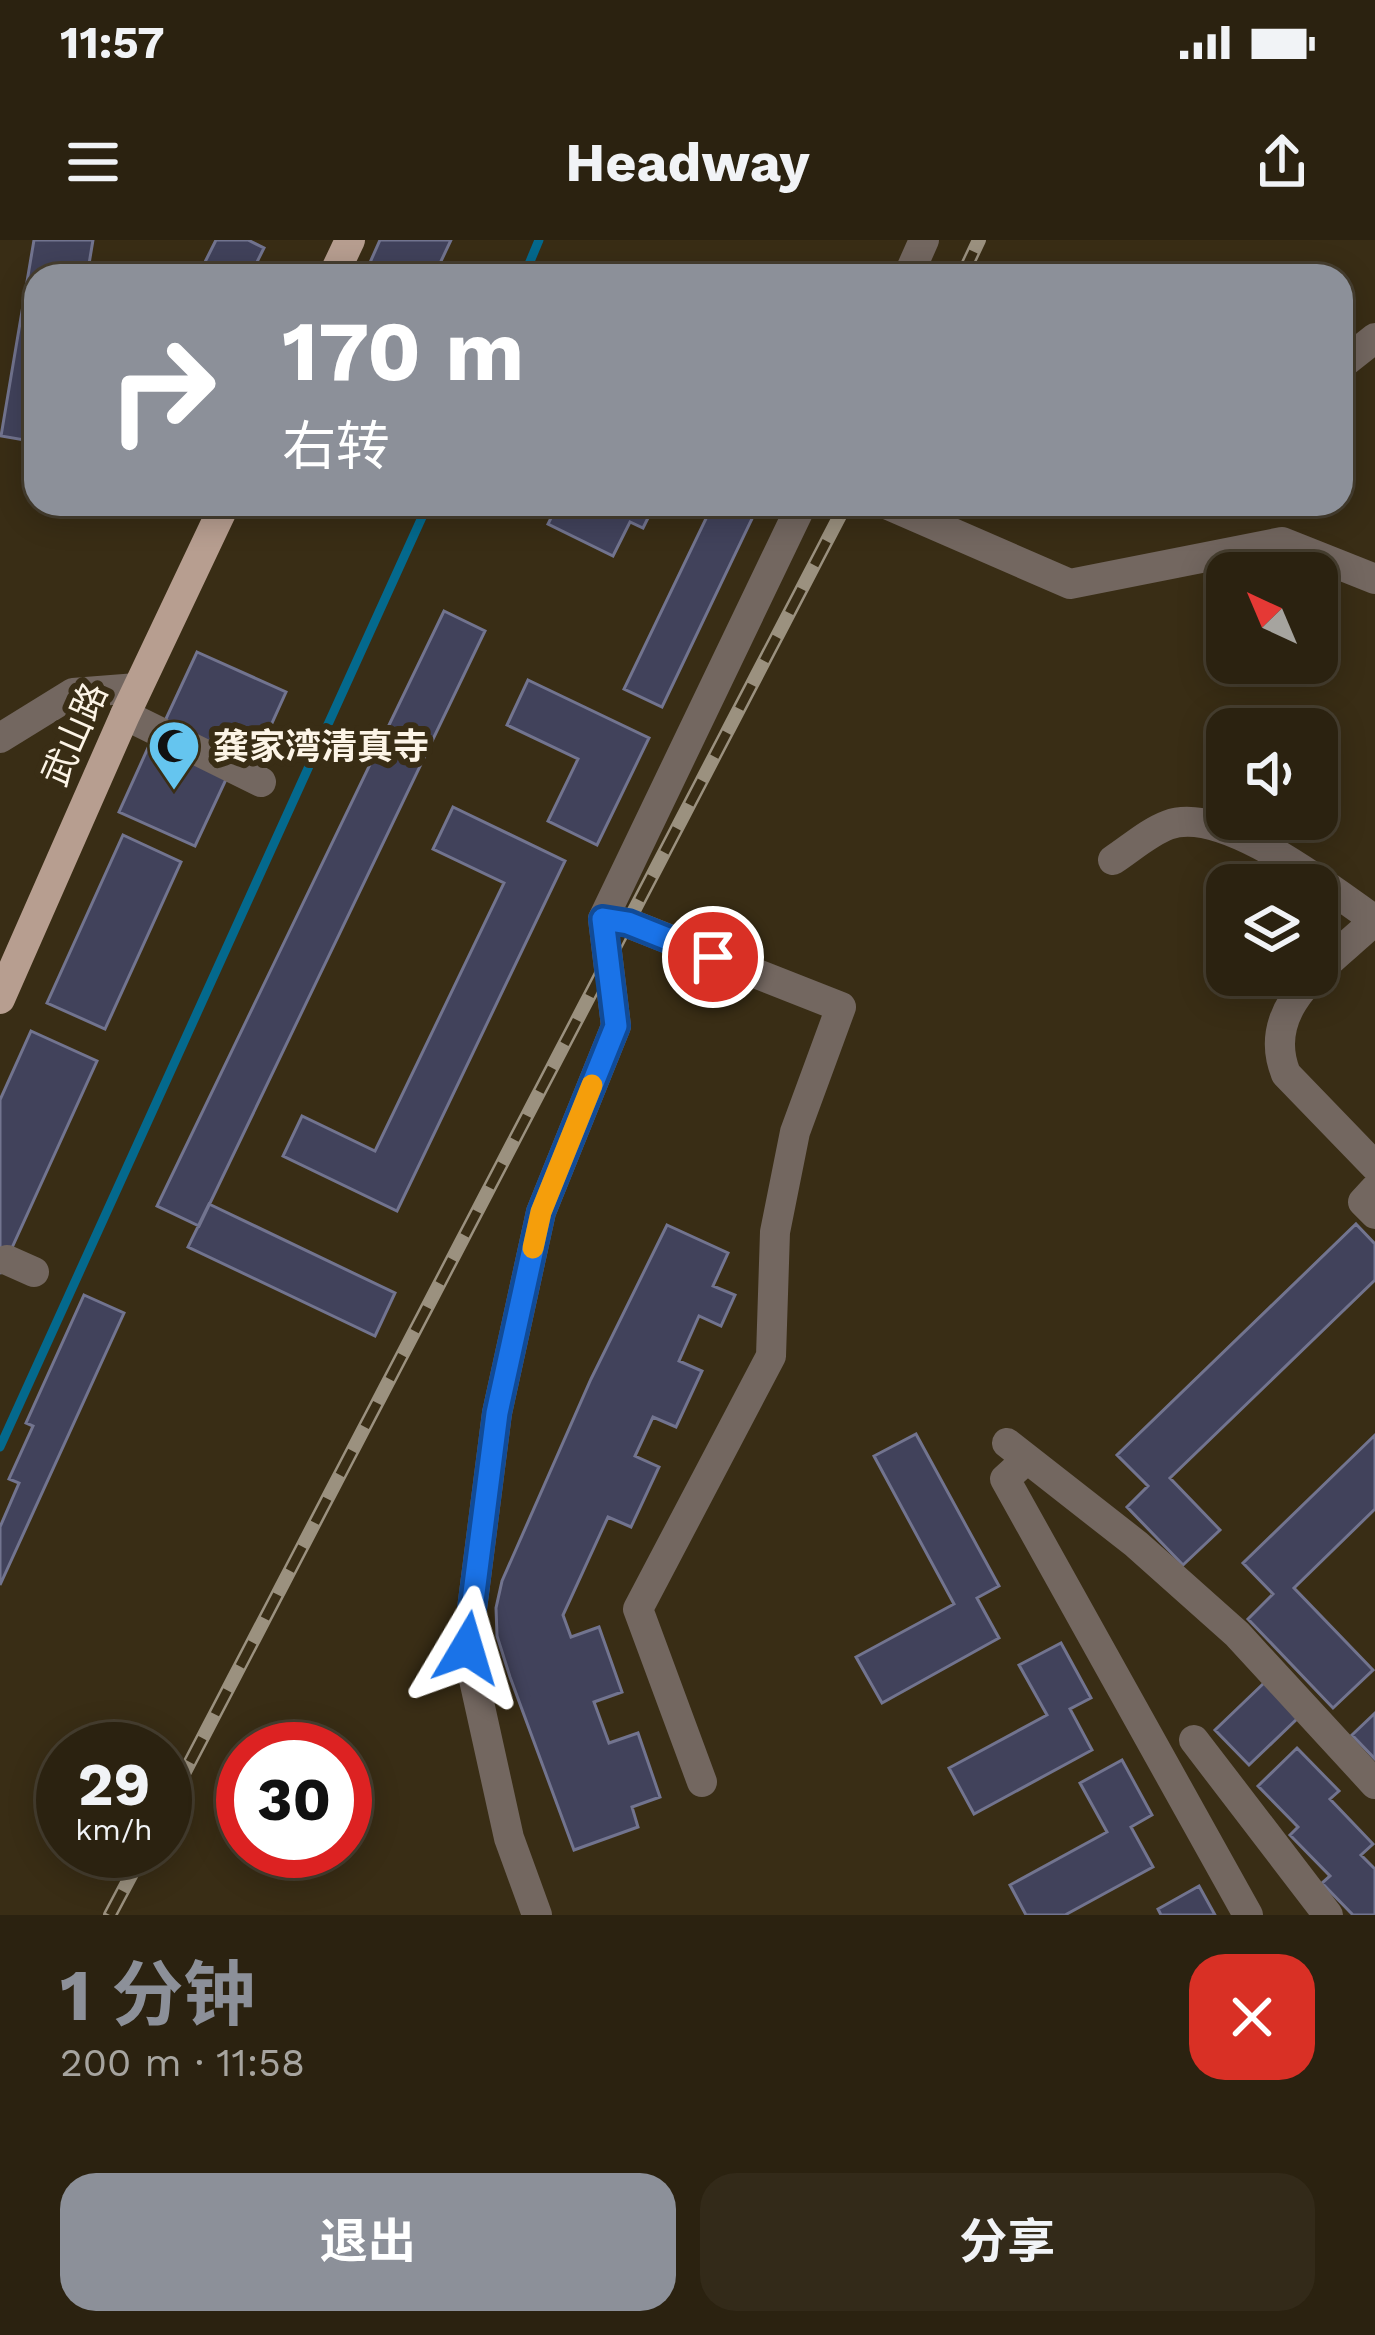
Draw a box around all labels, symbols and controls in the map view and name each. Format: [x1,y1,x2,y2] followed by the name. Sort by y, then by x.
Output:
[60,16,165,69] text: 11:57
[60,129,126,195] icon: menu
[1249,129,1315,195] icon: share
[565,131,810,194] text: Headway
[282,302,524,400] text: 170 m
[84,312,240,468] icon: right
[282,415,390,478] text: 右转
[1206,552,1338,684] north arrow
[1206,552,1338,996] map controls
[34,677,116,792] street label: 武山路
[1206,708,1338,840] button: sound
[146,718,202,792] mosque icon: 龚家湾清真寺
[213,726,429,768] place label: 龚家湾清真寺
[1206,864,1338,996] button: layers
[662,906,764,1008] pin
[680,924,746,990] icon: arrive
[404,1585,530,1711] position arrow
[216,1722,372,1878] speed limit sign: 30
[78,1749,150,1820] text: 29
[75,1812,153,1847] text: km/h
[60,1953,256,2037] text: 1 分钟
[1189,1954,1315,2080] button: close
[60,2040,305,2085] text: 200 m · 11:58
[60,2173,676,2311] button: 退出
[700,2173,1315,2311] button: 分享

